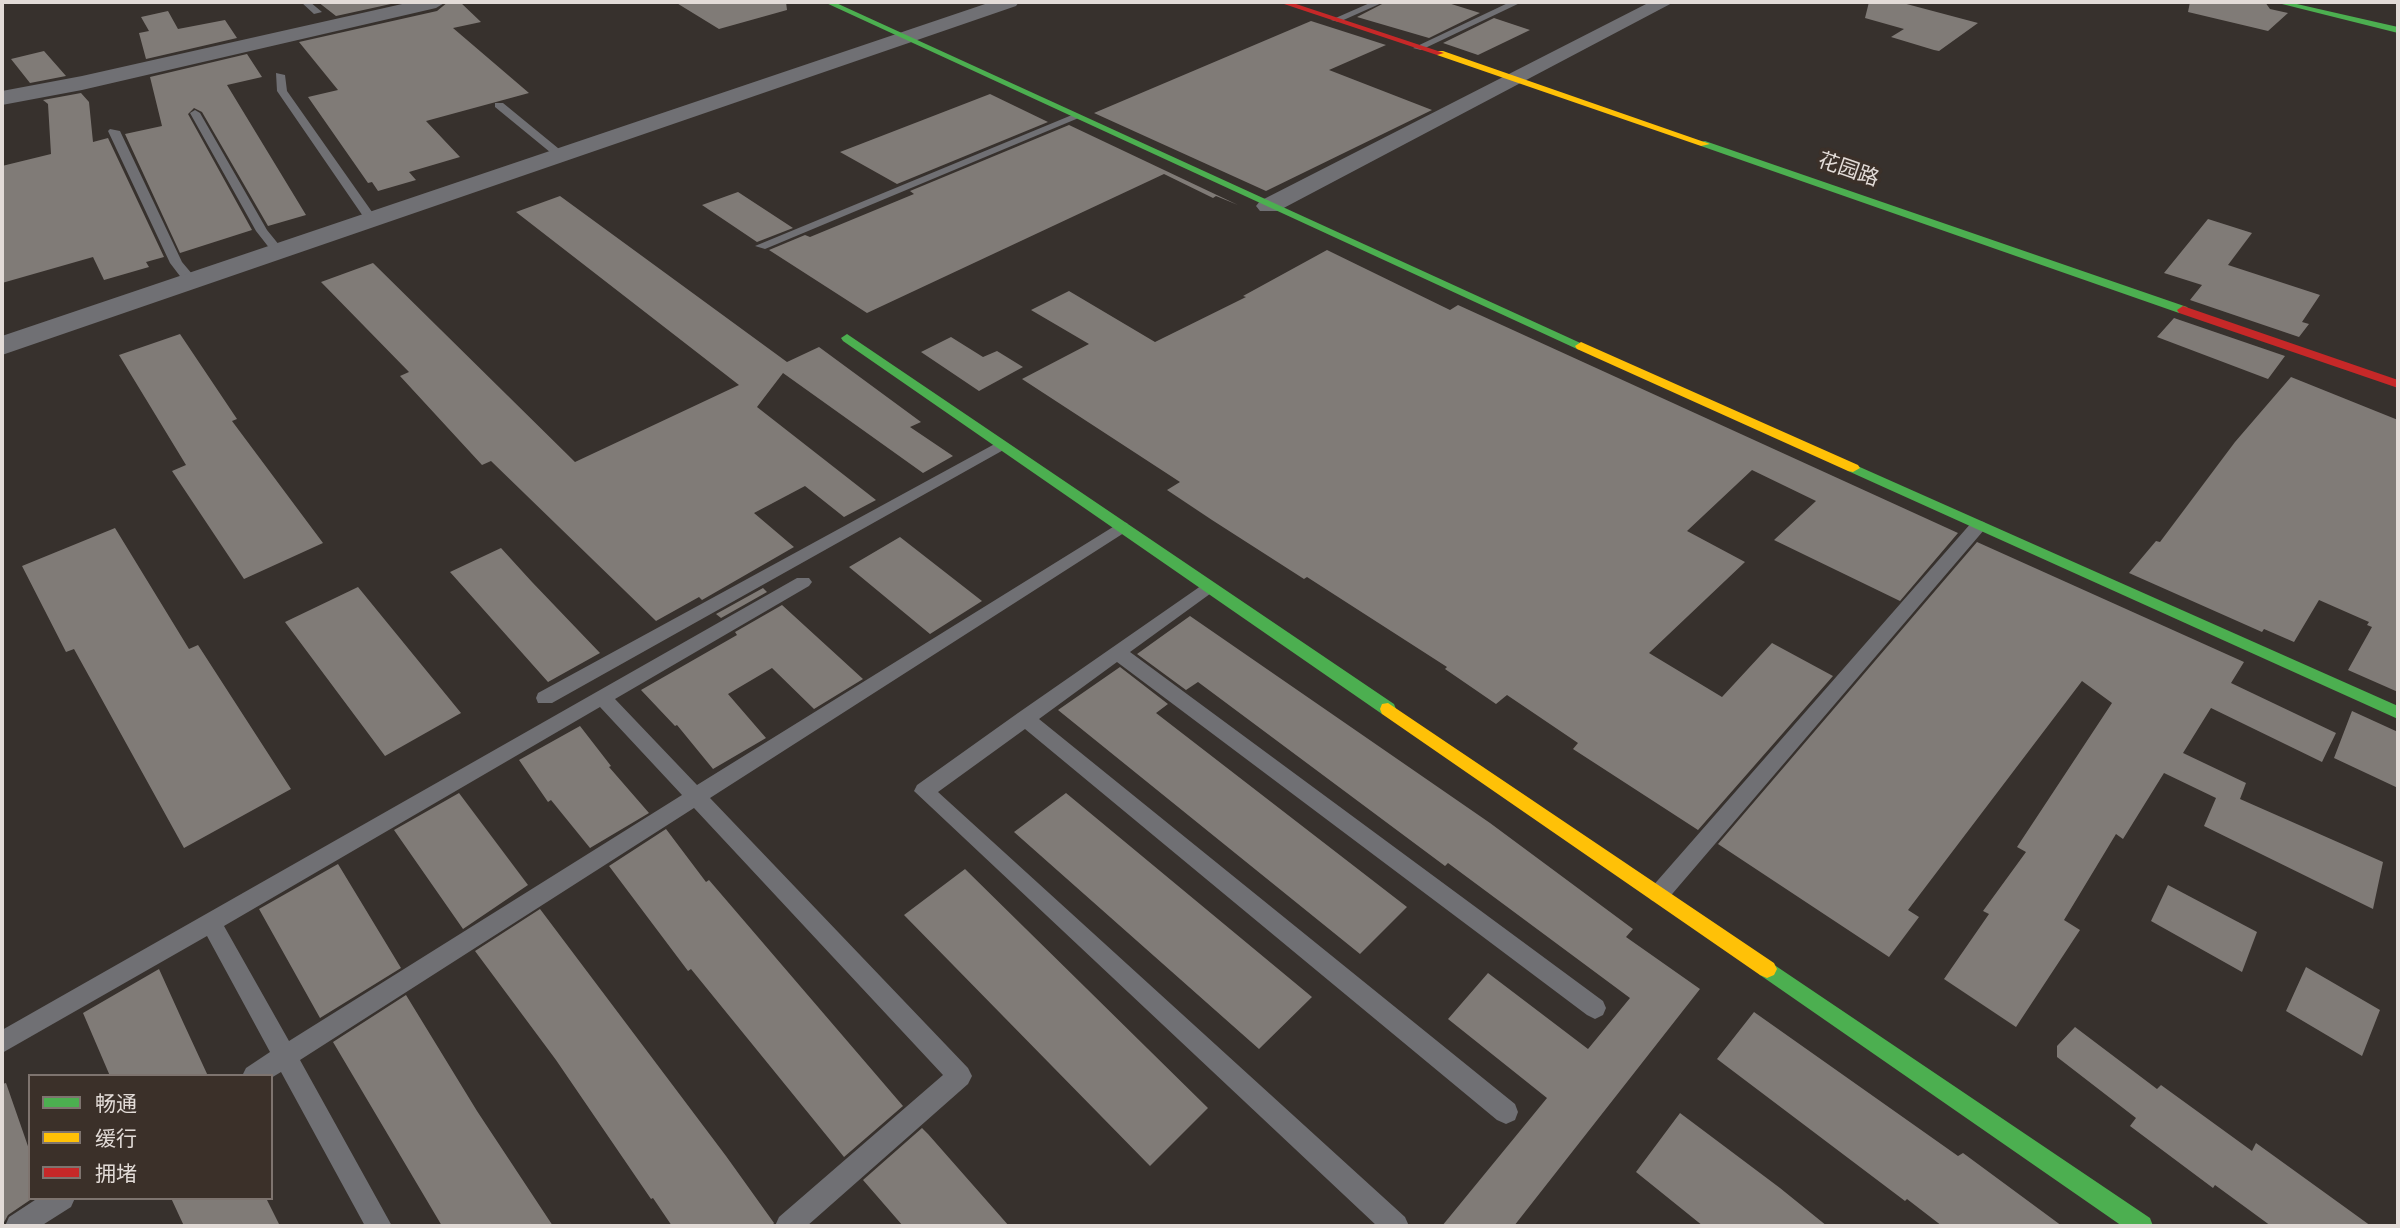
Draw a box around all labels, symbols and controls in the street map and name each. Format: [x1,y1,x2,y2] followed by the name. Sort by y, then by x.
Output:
[1814,149,1882,193] street label: 花园路
[28,1074,273,1200] legend
[95,1089,137,1119] text: 畅通
[95,1124,137,1154] text: 缓行
[95,1159,137,1189] text: 拥堵

